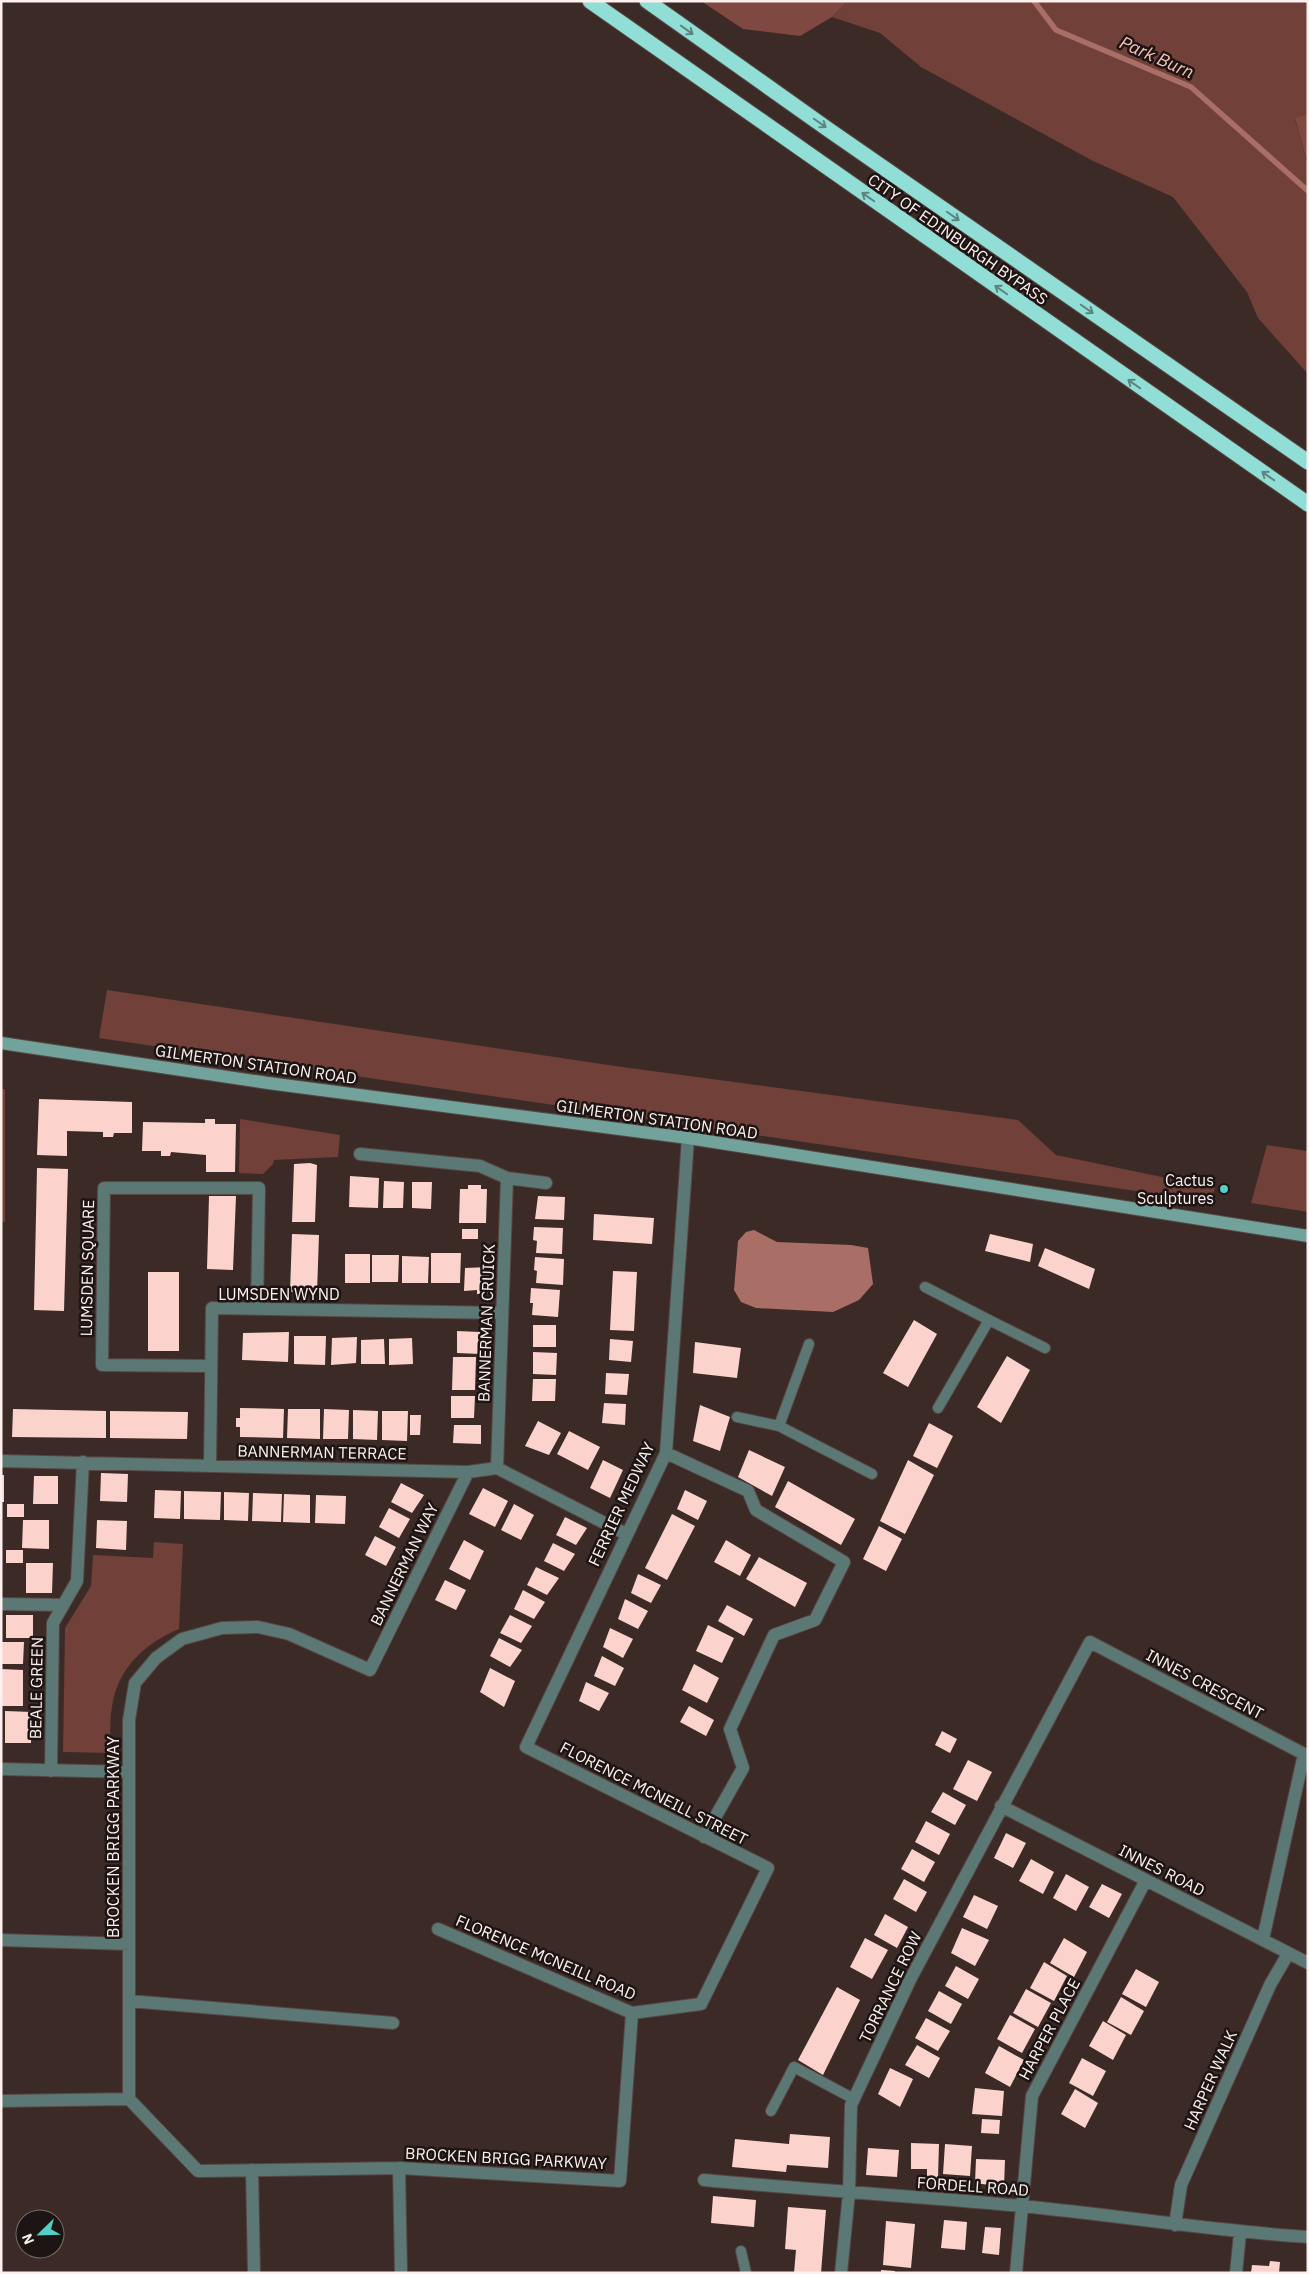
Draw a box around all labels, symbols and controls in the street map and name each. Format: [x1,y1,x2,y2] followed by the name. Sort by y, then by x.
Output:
[680,25,694,35] one-way arrow
[1116,30,1198,84] water label: Park Burn
[812,118,826,128] one-way arrow
[864,169,1052,309] street label: CITY OF EDINBURGH BYPASS
[861,192,875,202] one-way arrow
[946,211,960,221] one-way arrow
[994,285,1008,295] one-way arrow
[1079,304,1093,314] one-way arrow
[1127,378,1141,389] one-way arrow
[1261,471,1275,481] one-way arrow
[154,1040,358,1088] street label: GILMERTON STATION ROAD
[555,1095,759,1143] street label: GILMERTON STATION ROAD
[1137,1170,1214,1208] place label: Cactus Sculptures
[1218,1183,1230,1195] marker: Cactus Sculptures
[76,1199,98,1337] street label: LUMSDEN SQUARE
[473,1244,499,1402] street label: BANNERMAN CRUICK
[218,1284,340,1304] street label: LUMSDEN WYND
[583,1438,659,1569] street label: FERRIER MEDWAY
[237,1441,407,1463] street label: BANNERMAN TERRACE
[366,1499,443,1629] street label: BANNERMAN WAY
[25,1637,47,1739] street label: BEALE GREEN
[1143,1645,1267,1723] street label: INNES CRESCENT
[103,1736,123,1938] street label: BROCKEN BRIGG PARKWAY
[557,1737,751,1849] street label: FLORENCE MCNEILL STREET
[1116,1840,1208,1900] street label: INNES ROAD
[453,1910,639,2004] street label: FLORENCE MCNEILL ROAD
[855,1928,925,2046] street label: TORRANCE ROW
[1014,1975,1084,2083] street label: HARPER PLACE
[1179,2027,1241,2133] street label: HARPER WALK
[405,2143,608,2173] street label: BROCKEN BRIGG PARKWAY
[916,2172,1030,2200] street label: FORDELL ROAD
[15,2209,65,2259] north arrow
[18,2231,38,2247] text: N

